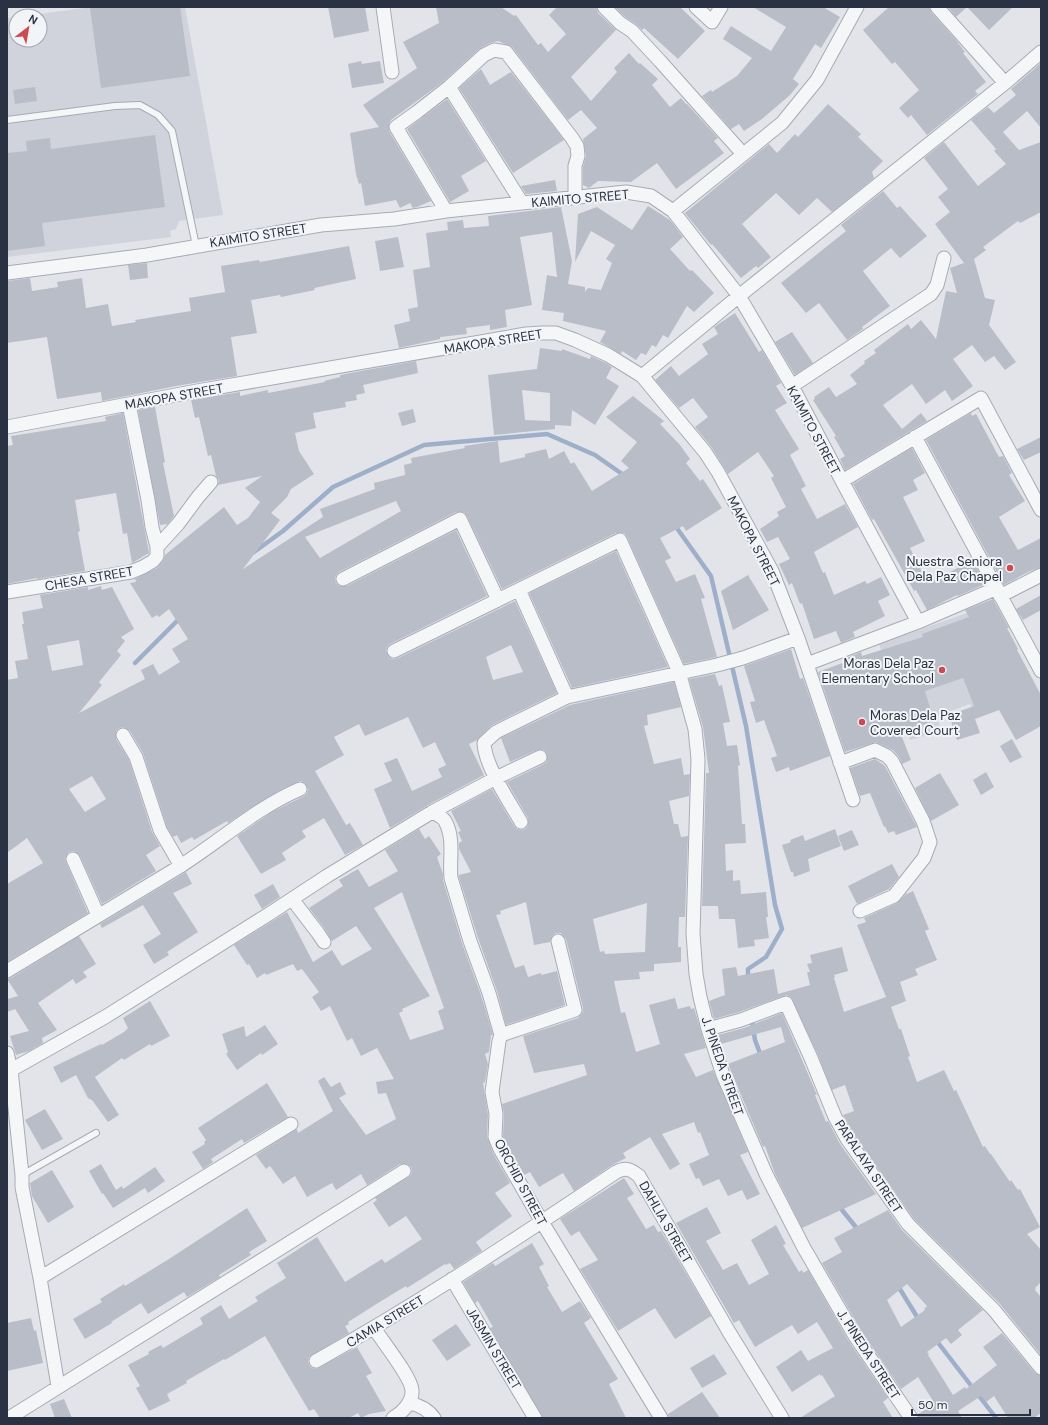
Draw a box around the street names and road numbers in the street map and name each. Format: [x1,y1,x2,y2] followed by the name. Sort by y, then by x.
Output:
[531,186,630,211] street label: KAIMITO STREET
[208,219,308,252] street label: KAIMITO STREET
[443,325,544,358] street label: MAKOPA STREET
[124,379,225,414] street label: MAKOPA STREET
[783,383,844,477] street label: KAIMITO STREET
[723,493,784,589] street label: MAKOPA STREET
[44,562,135,595] street label: CHESA STREET
[698,1014,747,1118] street label: J. PINEDA STREET
[831,1116,906,1216] street label: PARALAYA STREET
[491,1136,551,1228] street label: ORCHID STREET
[635,1178,696,1266] street label: DAHLIA STREET
[343,1291,427,1351] street label: CAMIA STREET
[462,1304,525,1393] street label: JASMIN STREET
[833,1306,904,1402] street label: J. PINEDA STREET

